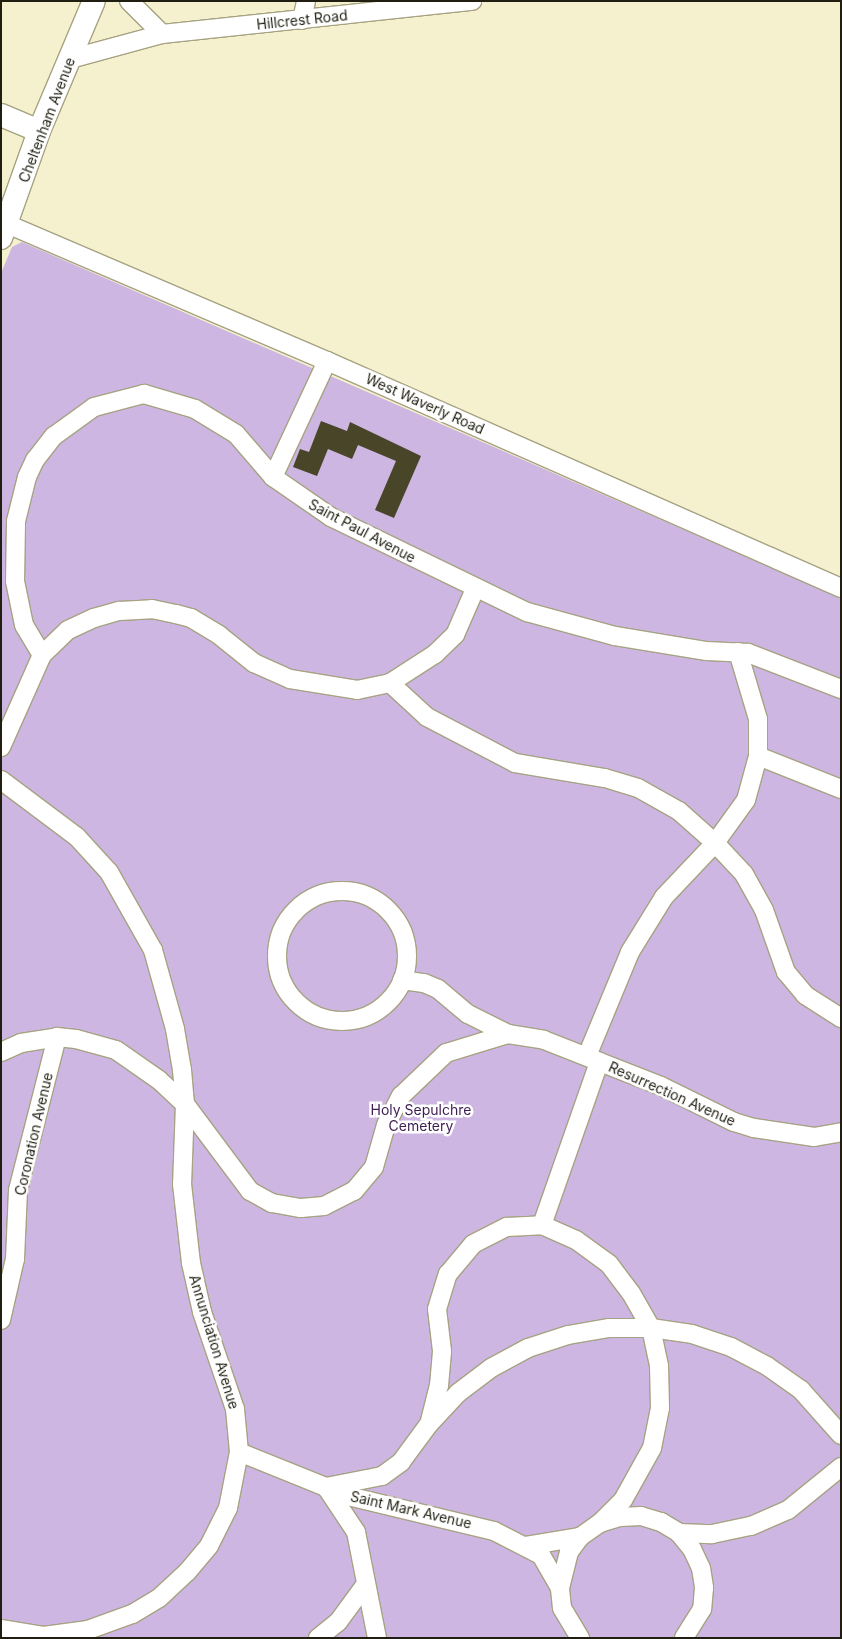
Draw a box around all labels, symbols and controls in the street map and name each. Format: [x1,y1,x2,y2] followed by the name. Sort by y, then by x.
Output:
[256,7,348,33] street label: Hillcrest Road
[15,55,79,185] street label: Cheltenham Avenue
[363,370,487,438] street label: West Waverly Road
[306,496,418,566] street label: Saint Paul Avenue
[606,1058,738,1130] street label: Resurrection Avenue
[12,1071,56,1197] street label: Coronation Avenue
[371,1102,471,1134] park label: Holy Sepulchre Cemetery
[186,1273,242,1411] street label: Annunciation Avenue
[349,1488,473,1532] street label: Saint Mark Avenue

